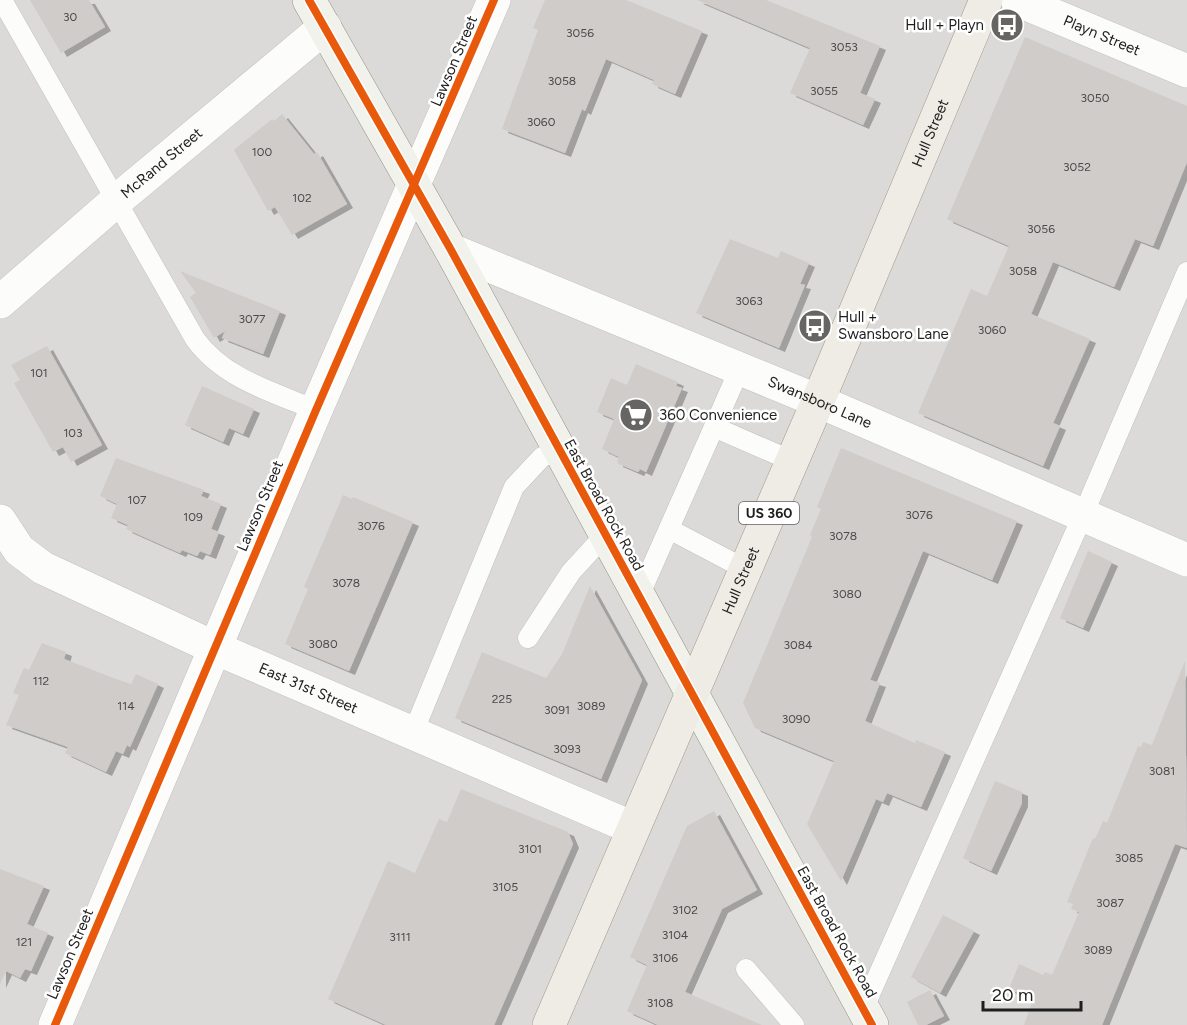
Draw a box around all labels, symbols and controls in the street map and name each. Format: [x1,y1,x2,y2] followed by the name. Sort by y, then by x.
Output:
[989,7,1025,43] bus stop icon: Hull + Playn
[63,10,77,24] house number: 30
[1061,11,1143,60] street label: Playn Street
[427,13,481,109] street label: Lawson Street
[905,16,984,34] place label: Hull + Playn
[566,26,594,40] house number: 3056
[830,40,858,54] house number: 3053
[548,74,576,88] house number: 3058
[810,84,838,98] house number: 3055
[1081,91,1110,105] house number: 3050
[908,96,953,170] street label: Hull Street
[527,115,556,129] house number: 3060
[117,124,206,202] street label: McRand Street
[252,145,272,159] house number: 100
[1063,160,1091,174] house number: 3052
[292,191,312,205] house number: 102
[1027,222,1055,236] house number: 3056
[1009,264,1037,278] house number: 3058
[735,294,763,308] house number: 3063
[797,308,833,344] bus stop icon: Hull + Swansboro Lane
[838,308,949,343] place label: Hull + Swansboro Lane
[238,312,266,326] house number: 3077
[978,323,1007,337] house number: 3060
[30,366,48,380] house number: 101
[765,372,874,432] street label: Swansboro Lane
[618,397,654,433] supermarket icon: 360 Convenience
[659,406,777,424] place label: 360 Convenience
[63,426,83,440] house number: 103
[560,436,648,574] street label: East Broad Rock Road
[233,458,287,554] street label: Lawson Street
[127,493,147,507] house number: 107
[739,502,799,524] road number: US 360
[905,508,933,522] house number: 3076
[183,510,203,524] house number: 109
[357,519,385,533] house number: 3076
[829,529,857,543] house number: 3078
[718,544,763,617] street label: Hull Street
[332,576,360,590] house number: 3078
[832,587,862,601] house number: 3080
[308,637,338,651] house number: 3080
[783,638,813,652] house number: 3084
[256,659,361,718] street label: East 31st Street
[33,674,49,688] house number: 112
[492,692,512,706] house number: 225
[117,699,135,713] house number: 114
[577,699,605,713] house number: 3089
[544,703,570,717] house number: 3091
[782,712,811,726] house number: 3090
[553,742,581,756] house number: 3093
[1149,764,1175,778] house number: 3081
[518,842,542,856] house number: 3101
[1115,851,1143,865] house number: 3085
[793,863,881,1001] street label: East Broad Rock Road
[492,880,518,894] house number: 3105
[1096,896,1125,910] house number: 3087
[672,903,698,917] house number: 3102
[43,906,97,1002] street label: Lawson Street
[662,928,689,942] house number: 3104
[389,930,411,944] house number: 3111
[16,935,32,949] house number: 121
[1084,943,1112,957] house number: 3089
[652,951,678,965] house number: 3106
[983,974,1080,1012] scale bar
[992,984,1033,1006] text: 20 m
[647,996,673,1010] house number: 3108

